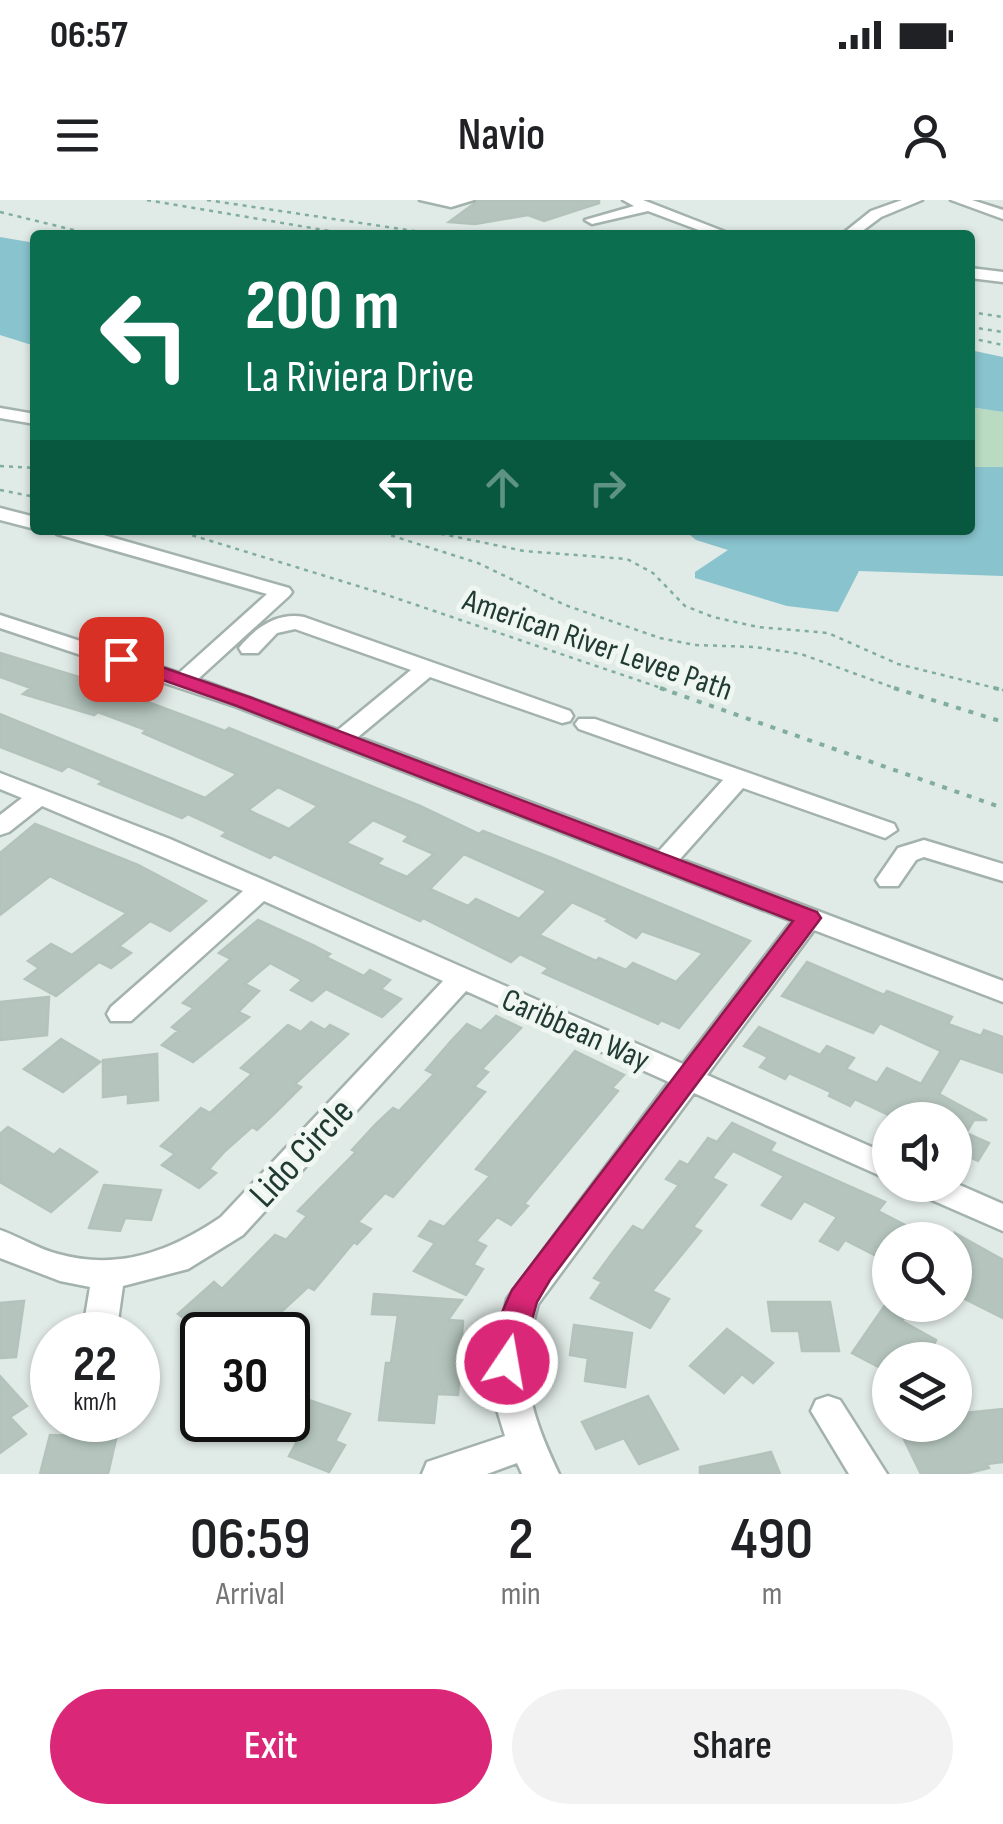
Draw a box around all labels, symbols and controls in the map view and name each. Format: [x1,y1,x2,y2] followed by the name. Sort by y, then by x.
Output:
[50,13,128,58] text: 06:57
[50,108,105,163] icon: menu
[458,108,545,163] text: Navio
[898,108,953,163] icon: person
[245,265,400,349] text: 200 m
[80,270,210,400] icon: left
[245,350,474,405] text: La Riviera Drive
[370,460,425,515] icon: left
[475,460,530,515] icon: ahead
[580,460,635,515] icon: right
[457,581,737,710] street label: American River Levee Path
[79,617,164,702] pin
[94,632,149,687] icon: arrive
[496,981,655,1080] street label: Caribbean Way
[241,1089,364,1217] street label: Lido Circle
[872,1102,972,1442] map controls
[872,1102,972,1202] button: sound
[872,1222,972,1322] button: search
[455,1310,559,1414] position arrow
[180,1312,310,1442] speed limit sign: 30
[73,1335,117,1395] text: 22
[872,1342,972,1442] button: layers
[73,1387,117,1418] text: km/h
[190,1504,311,1576] text: 06:59
[508,1504,534,1576] text: 2
[731,1504,813,1576] text: 490
[216,1575,285,1614] text: Arrival
[501,1575,541,1614] text: min
[762,1575,782,1614] text: m
[50,1689,492,1804] button: Exit
[512,1689,953,1804] button: Share

